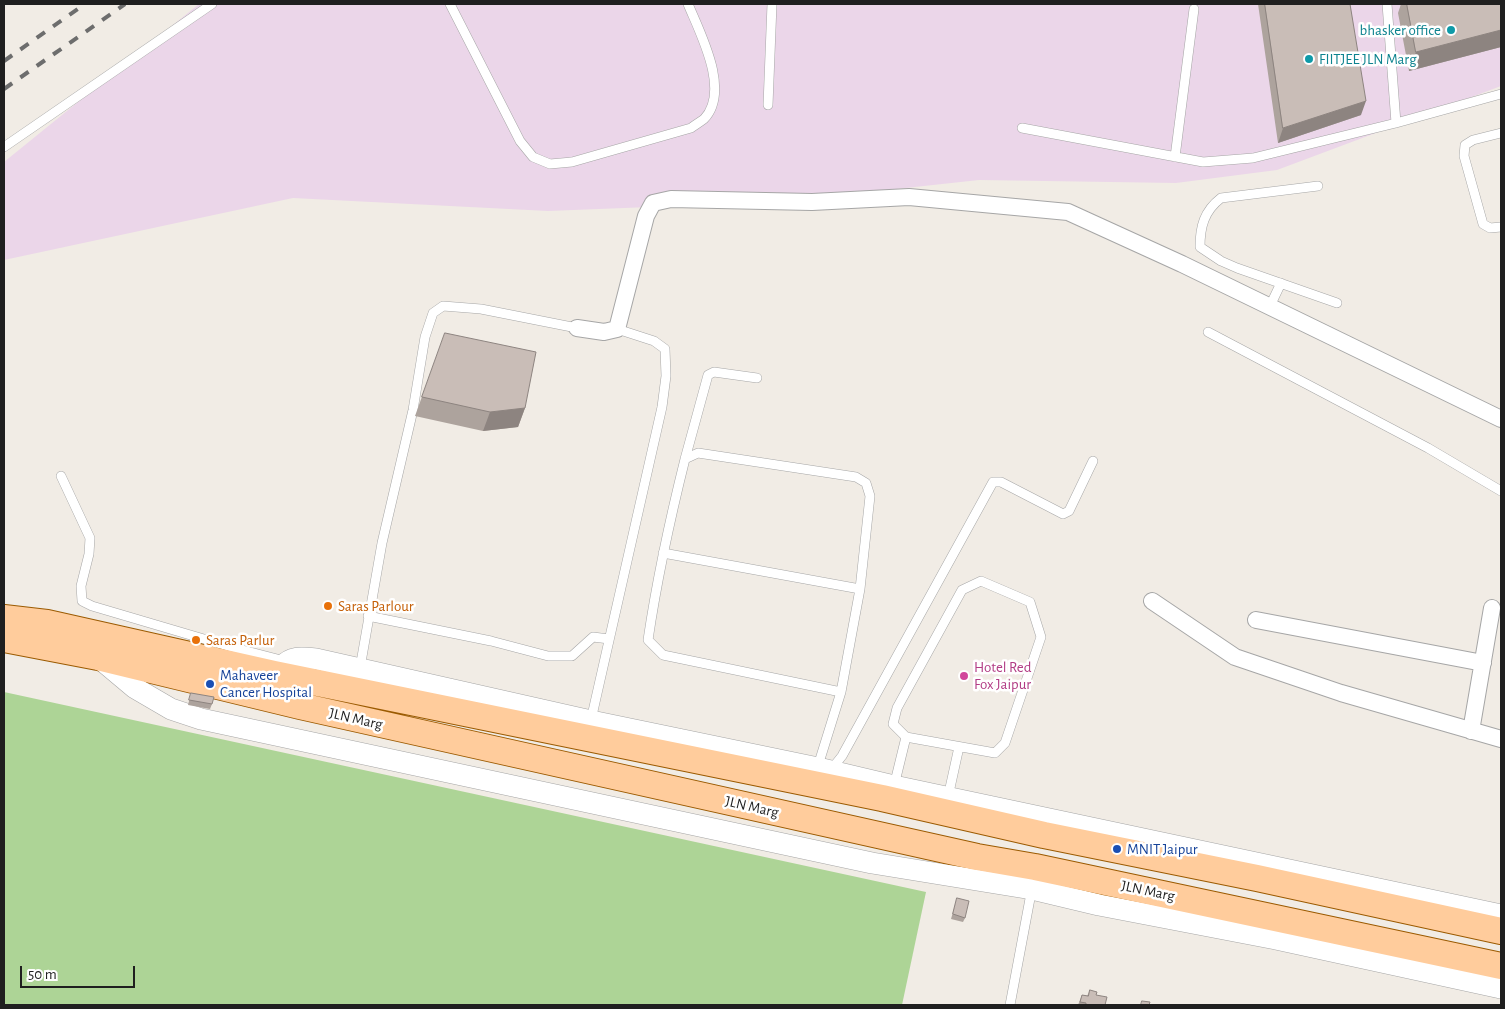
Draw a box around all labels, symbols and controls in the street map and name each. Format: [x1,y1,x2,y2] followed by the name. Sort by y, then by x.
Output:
[1360,21,1441,39] place label: bhasker office
[1445,24,1457,36] marker: bhasker office
[1319,50,1416,68] place label: FIITJEE JLN Marg
[1303,53,1315,65] marker: FIITJEE JLN Marg
[338,597,414,615] place label: Saras Parlour
[322,600,334,612] marker: Saras Parlour
[206,631,274,649] place label: Saras Parlur
[190,634,202,646] marker: Saras Parlur
[974,658,1031,693] place label: Hotel Red Fox Jaipur
[220,666,312,701] place label: Mahaveer Cancer Hospital
[958,670,970,682] marker: Hotel Red Fox Jaipur
[204,678,216,690] marker: Mahaveer Cancer Hospital
[328,704,384,734] street label: JLN Marg
[724,792,780,822] street label: JLN Marg
[1127,840,1198,858] place label: MNIT Jaipur
[1111,843,1123,855] marker: MNIT Jaipur
[1120,877,1176,905] street label: JLN Marg
[22,956,138,988] scale bar
[28,967,57,982] text: 50 m

